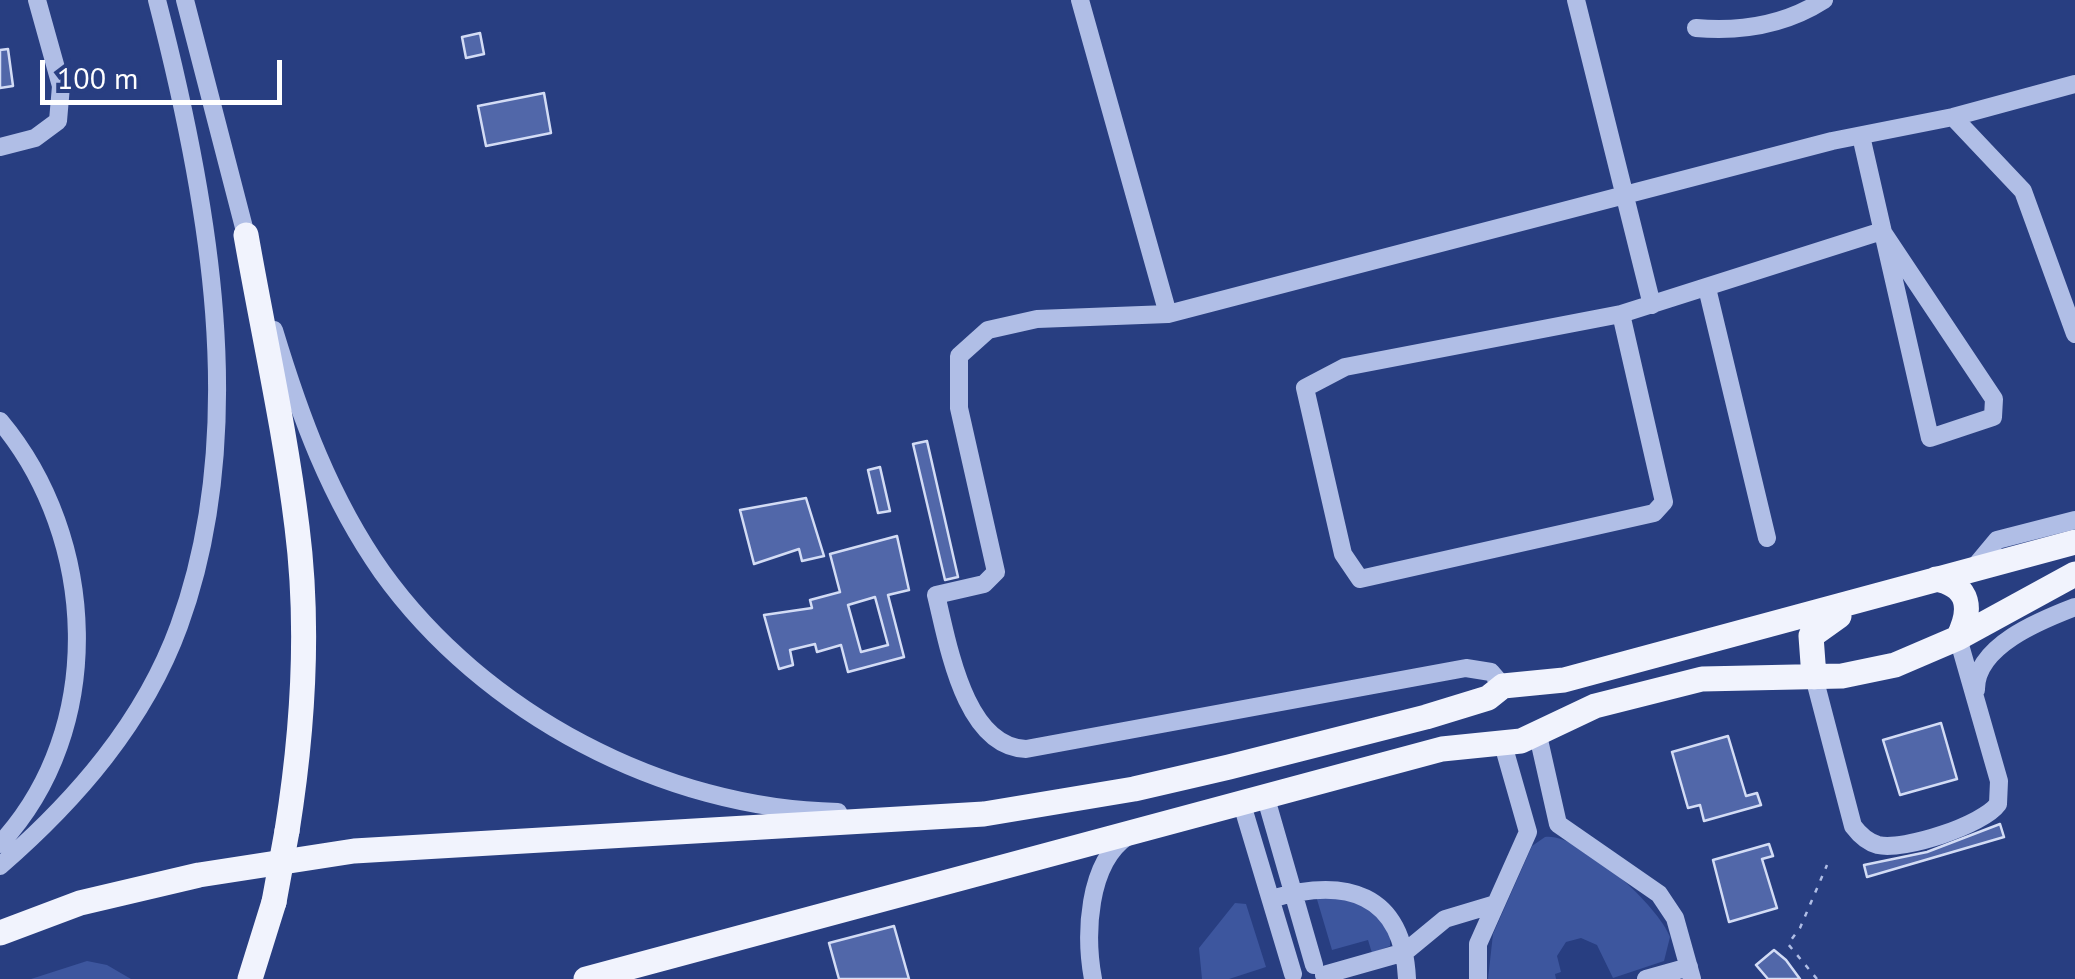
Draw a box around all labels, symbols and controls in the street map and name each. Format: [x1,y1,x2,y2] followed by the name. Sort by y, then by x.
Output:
[45,40,288,102] scale bar
[57,58,138,97] text: 100 m

